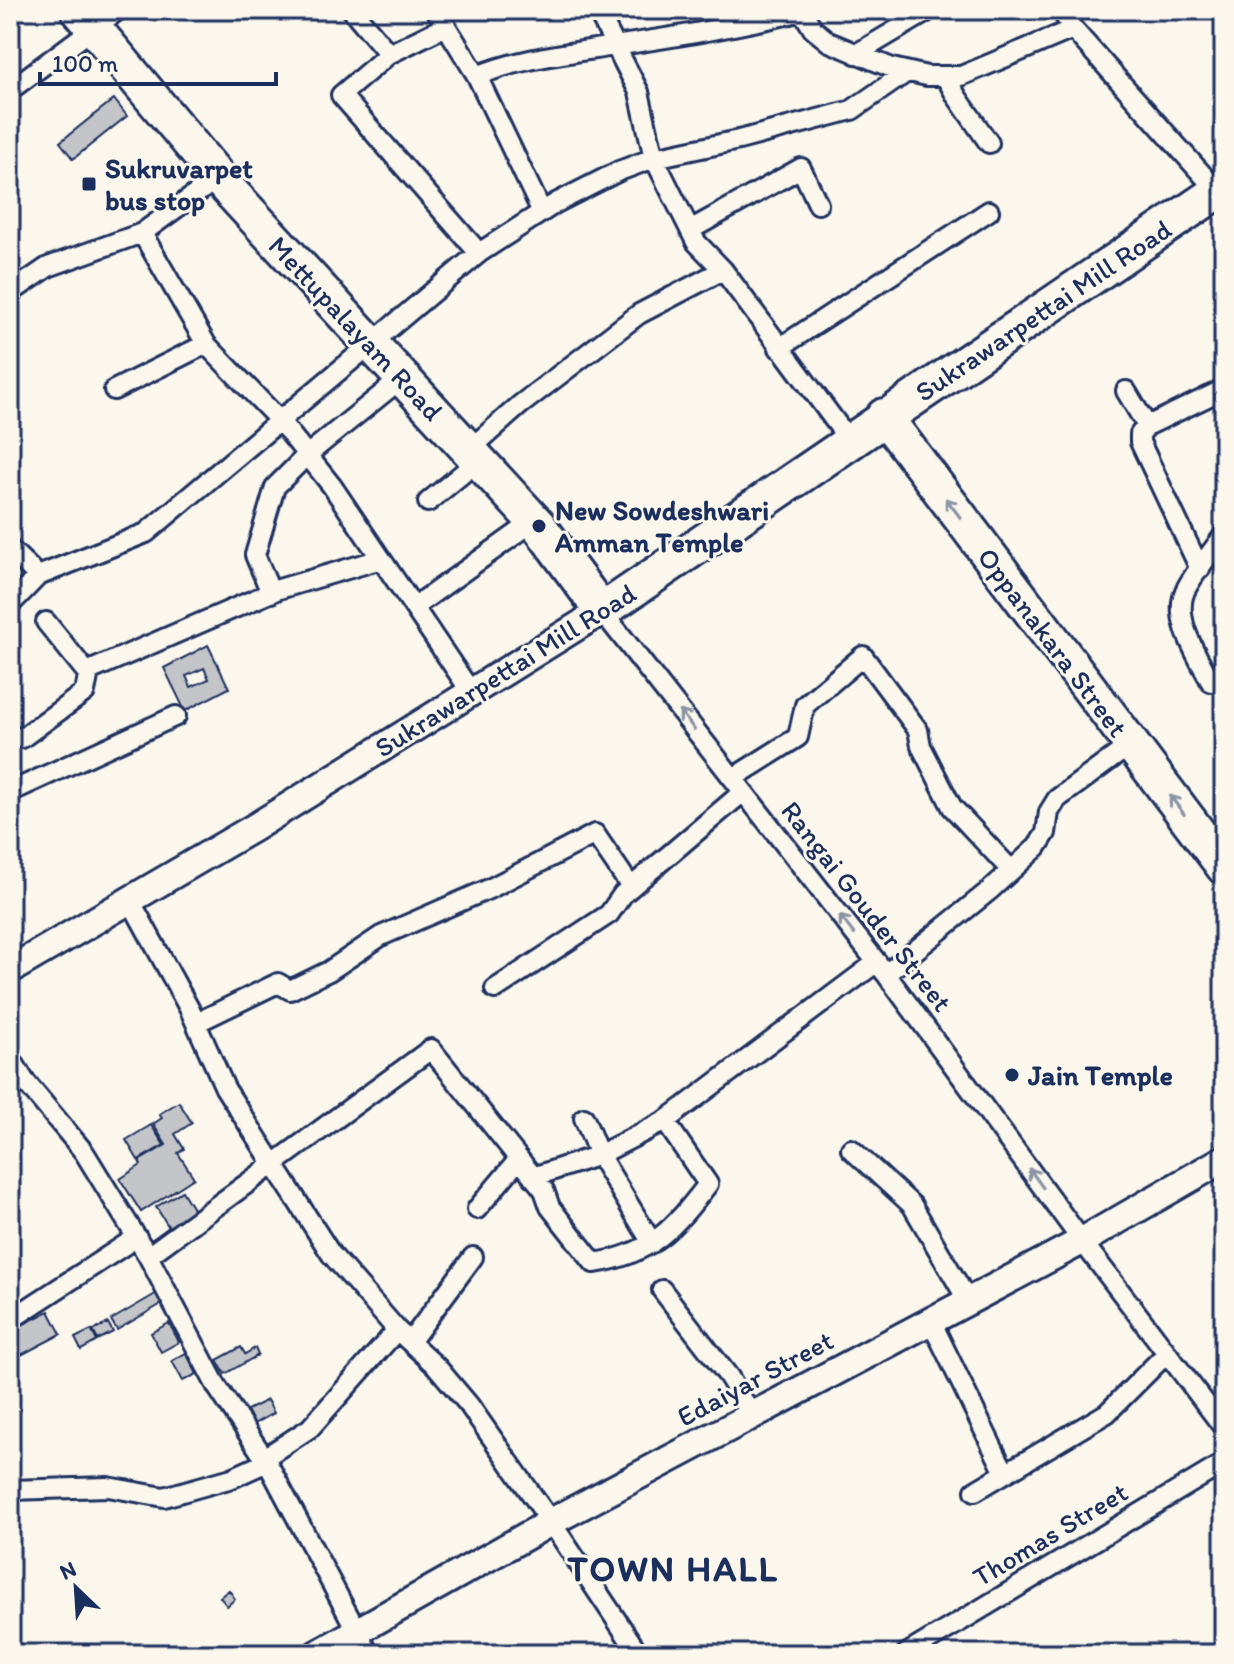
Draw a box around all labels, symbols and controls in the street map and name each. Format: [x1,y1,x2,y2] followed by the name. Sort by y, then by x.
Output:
[40,36,276,86] scale bar
[52,49,118,78] text: 100 m
[105,151,253,217] place label: Sukruvarpet bus stop
[80,175,98,193] marker: Sukruvarpet bus stop
[908,212,1178,408] street label: Sukrawarpettai Mill Road
[262,229,450,427] street label: Mettupalayam Road
[554,493,769,559] place label: New Sowdeshwari Amman Temple
[944,498,961,519] one-way arrow
[530,517,548,535] marker: New Sowdeshwari Amman Temple
[971,541,1135,743] street label: Oppanakara Street
[368,576,642,764] street label: Sukrawarpettai Mill Road
[679,710,696,731] one-way arrow
[774,794,960,1018] street label: Rangai Gouder Street
[1168,795,1185,817] one-way arrow
[839,915,856,936] one-way arrow
[1027,1058,1173,1092] place label: Jain Temple
[1003,1066,1021,1084] marker: Jain Temple
[1028,1168,1045,1189] one-way arrow
[671,1323,839,1433] street label: Edaiyar Street
[966,1474,1134,1594] street label: Thomas Street
[566,1547,779,1590] district label: TOWN HALL
[36,1548,116,1628] north arrow
[55,1555,80,1586] text: N

